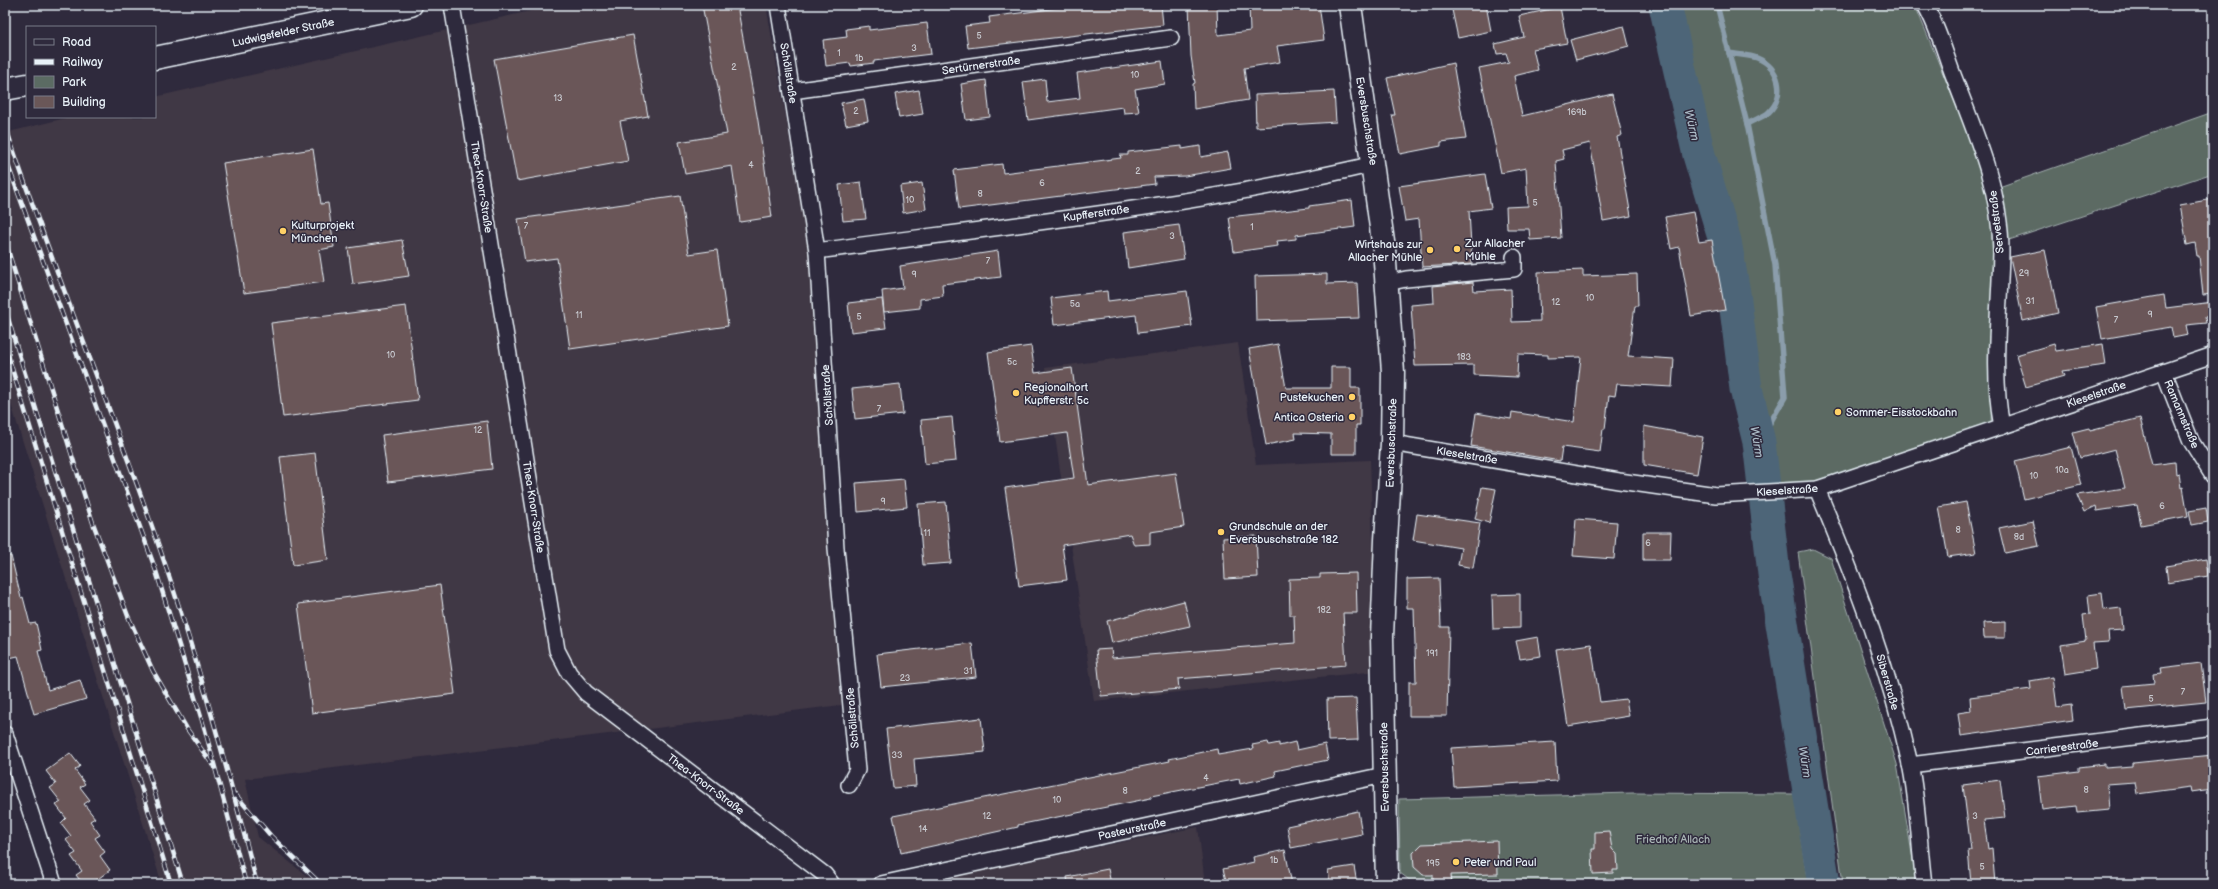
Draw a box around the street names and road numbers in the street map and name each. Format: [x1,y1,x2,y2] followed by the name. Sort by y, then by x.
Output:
[231,15,336,50] street label: Ludwigsfelder Straße
[777,42,800,105] street label: Schöllstraße
[941,54,1022,77] street label: Sertürnerstraße
[1353,76,1380,167] street label: Eversbuschstraße
[468,140,495,235] street label: Thea-Knorr-Straße
[1986,189,2007,254] street label: Servetstraße
[1062,202,1131,225] street label: Kupfferstraße
[819,364,836,426] street label: Schöllstraße
[2065,378,2128,411] street label: Kleselstraße
[2161,378,2202,451] street label: Ramannstraße
[1383,398,1400,488] street label: Eversbuschstraße
[1435,444,1499,467] street label: Kleselstraße
[520,460,547,555] street label: Thea-Knorr-Straße
[1756,482,1819,499] street label: Kleselstraße
[1873,653,1902,712] street label: Siberstraße
[843,686,862,749] street label: Schöllstraße
[1377,722,1392,812] street label: Eversbuschstraße
[2025,737,2099,758] street label: Carrierestraße
[665,751,747,818] street label: Thea-Knorr-Straße
[1097,816,1168,843] street label: Pasteurstraße

